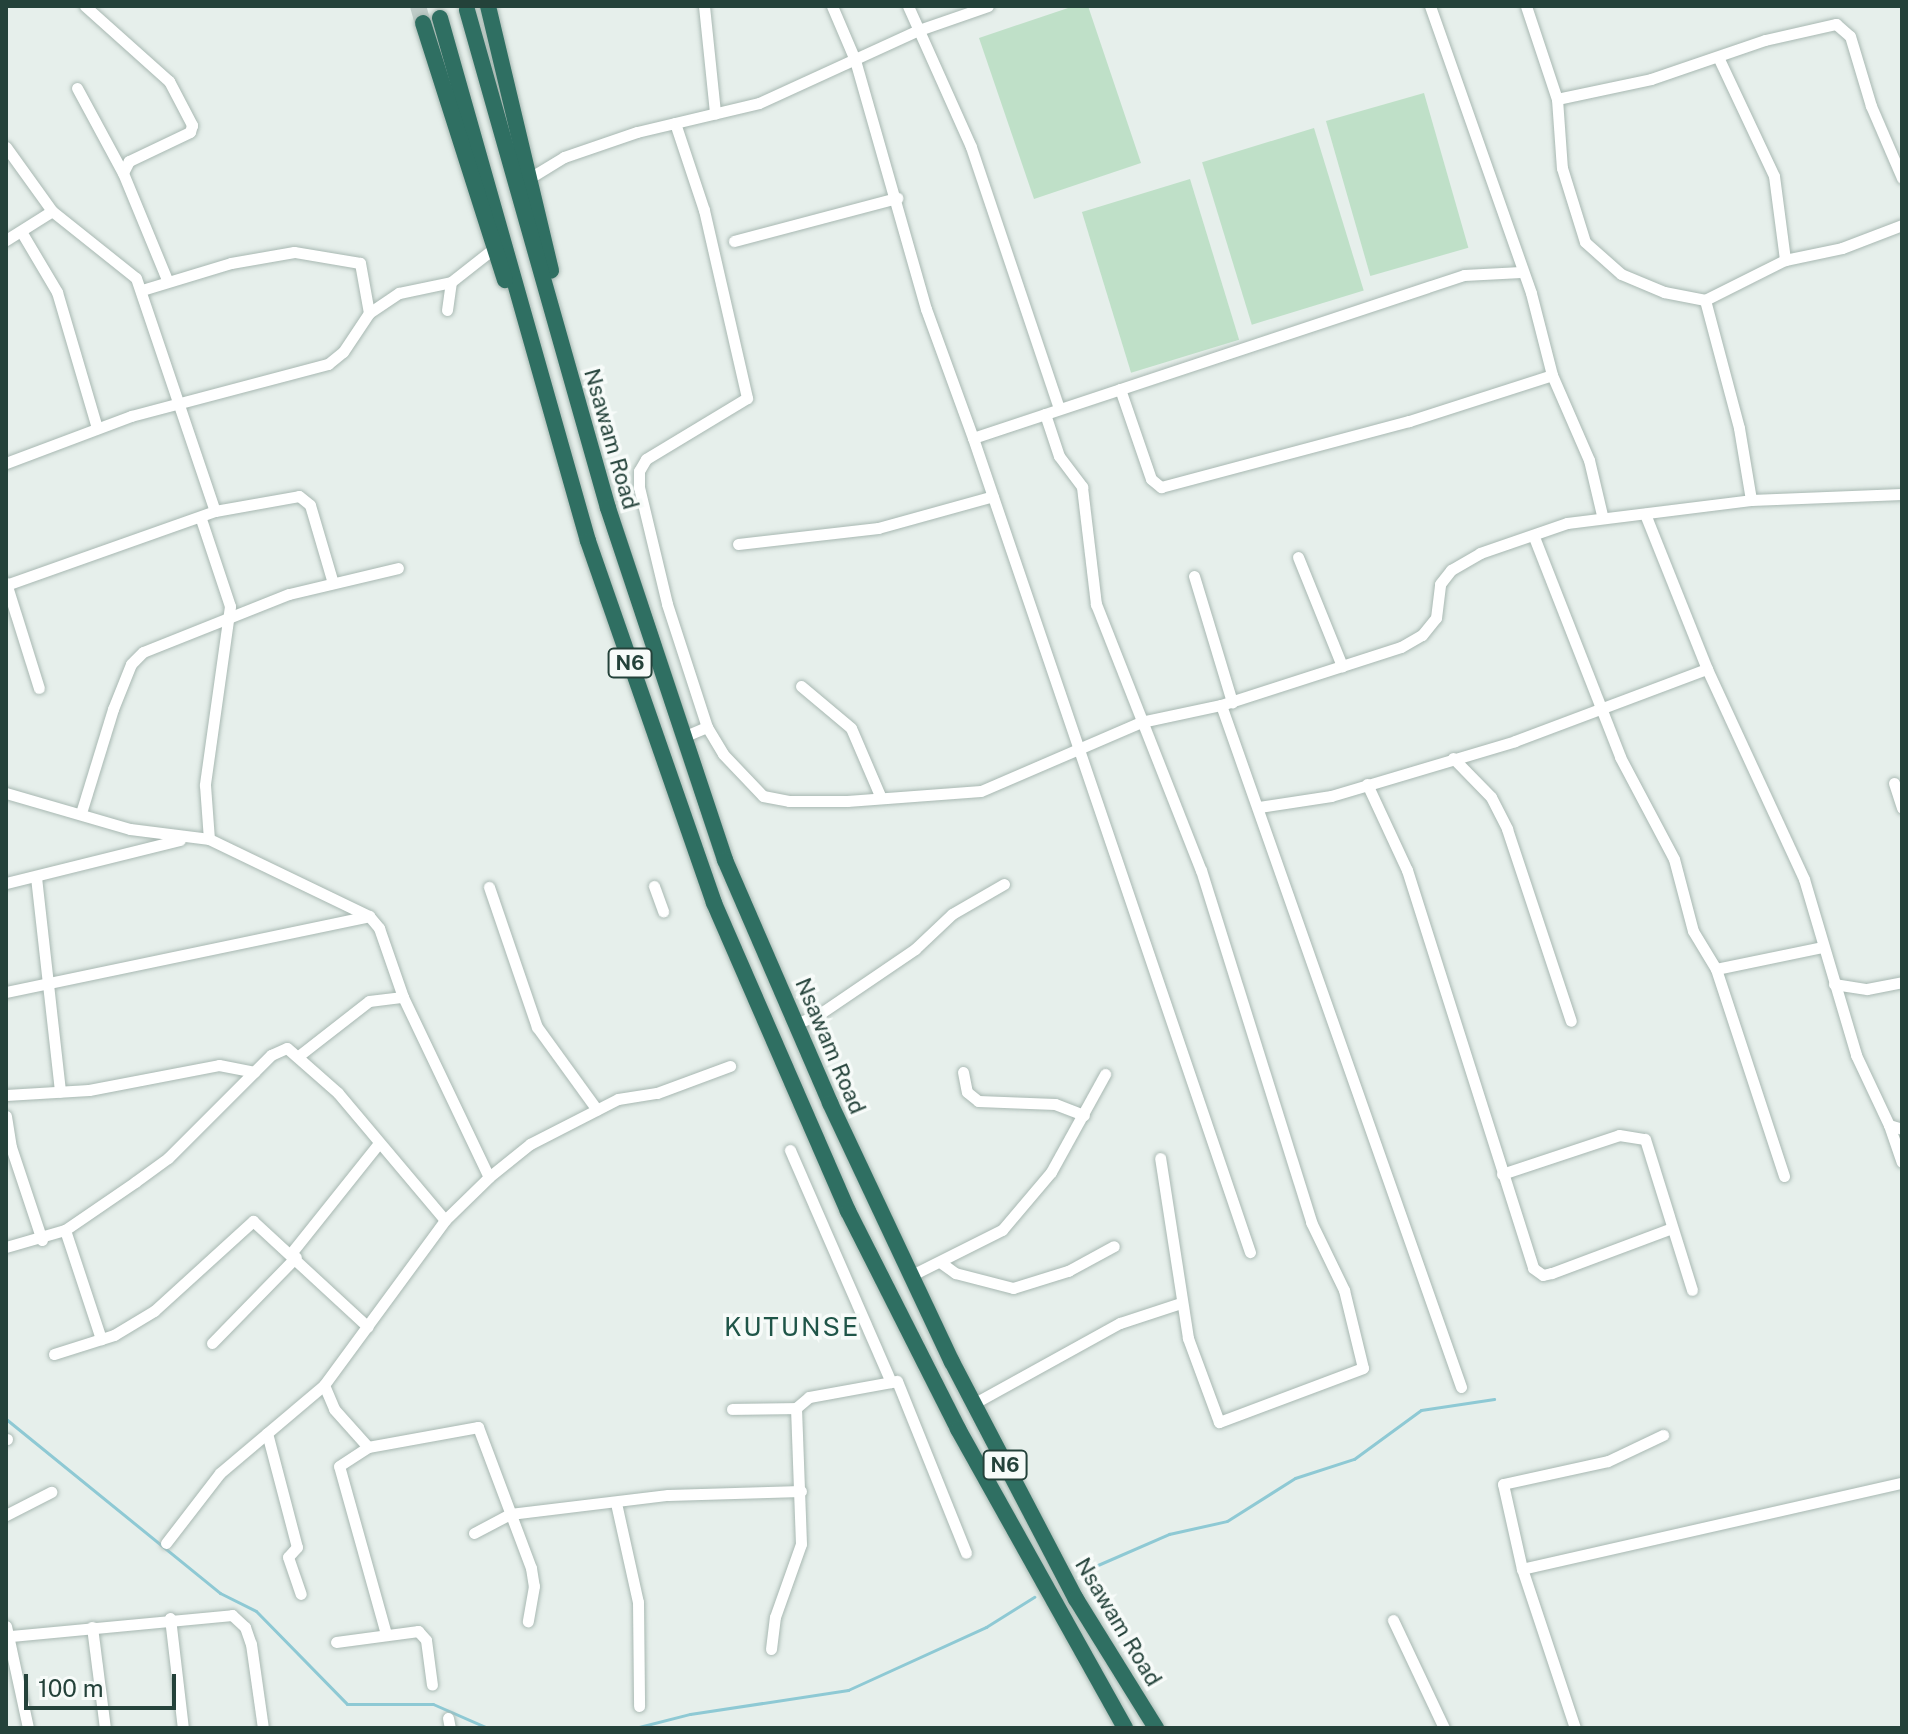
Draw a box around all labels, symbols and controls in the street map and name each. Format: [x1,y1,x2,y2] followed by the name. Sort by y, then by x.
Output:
[578,366,644,512] street label: Nsawam Road
[606,647,654,679] road number: N6
[790,974,870,1118] street label: Nsawam Road
[724,1311,860,1343] district label: KUTUNSE
[981,1449,1029,1481] road number: N6
[1069,1553,1167,1691] street label: Nsawam Road
[28,1658,180,1708] scale bar
[38,1674,104,1702] text: 100 m

